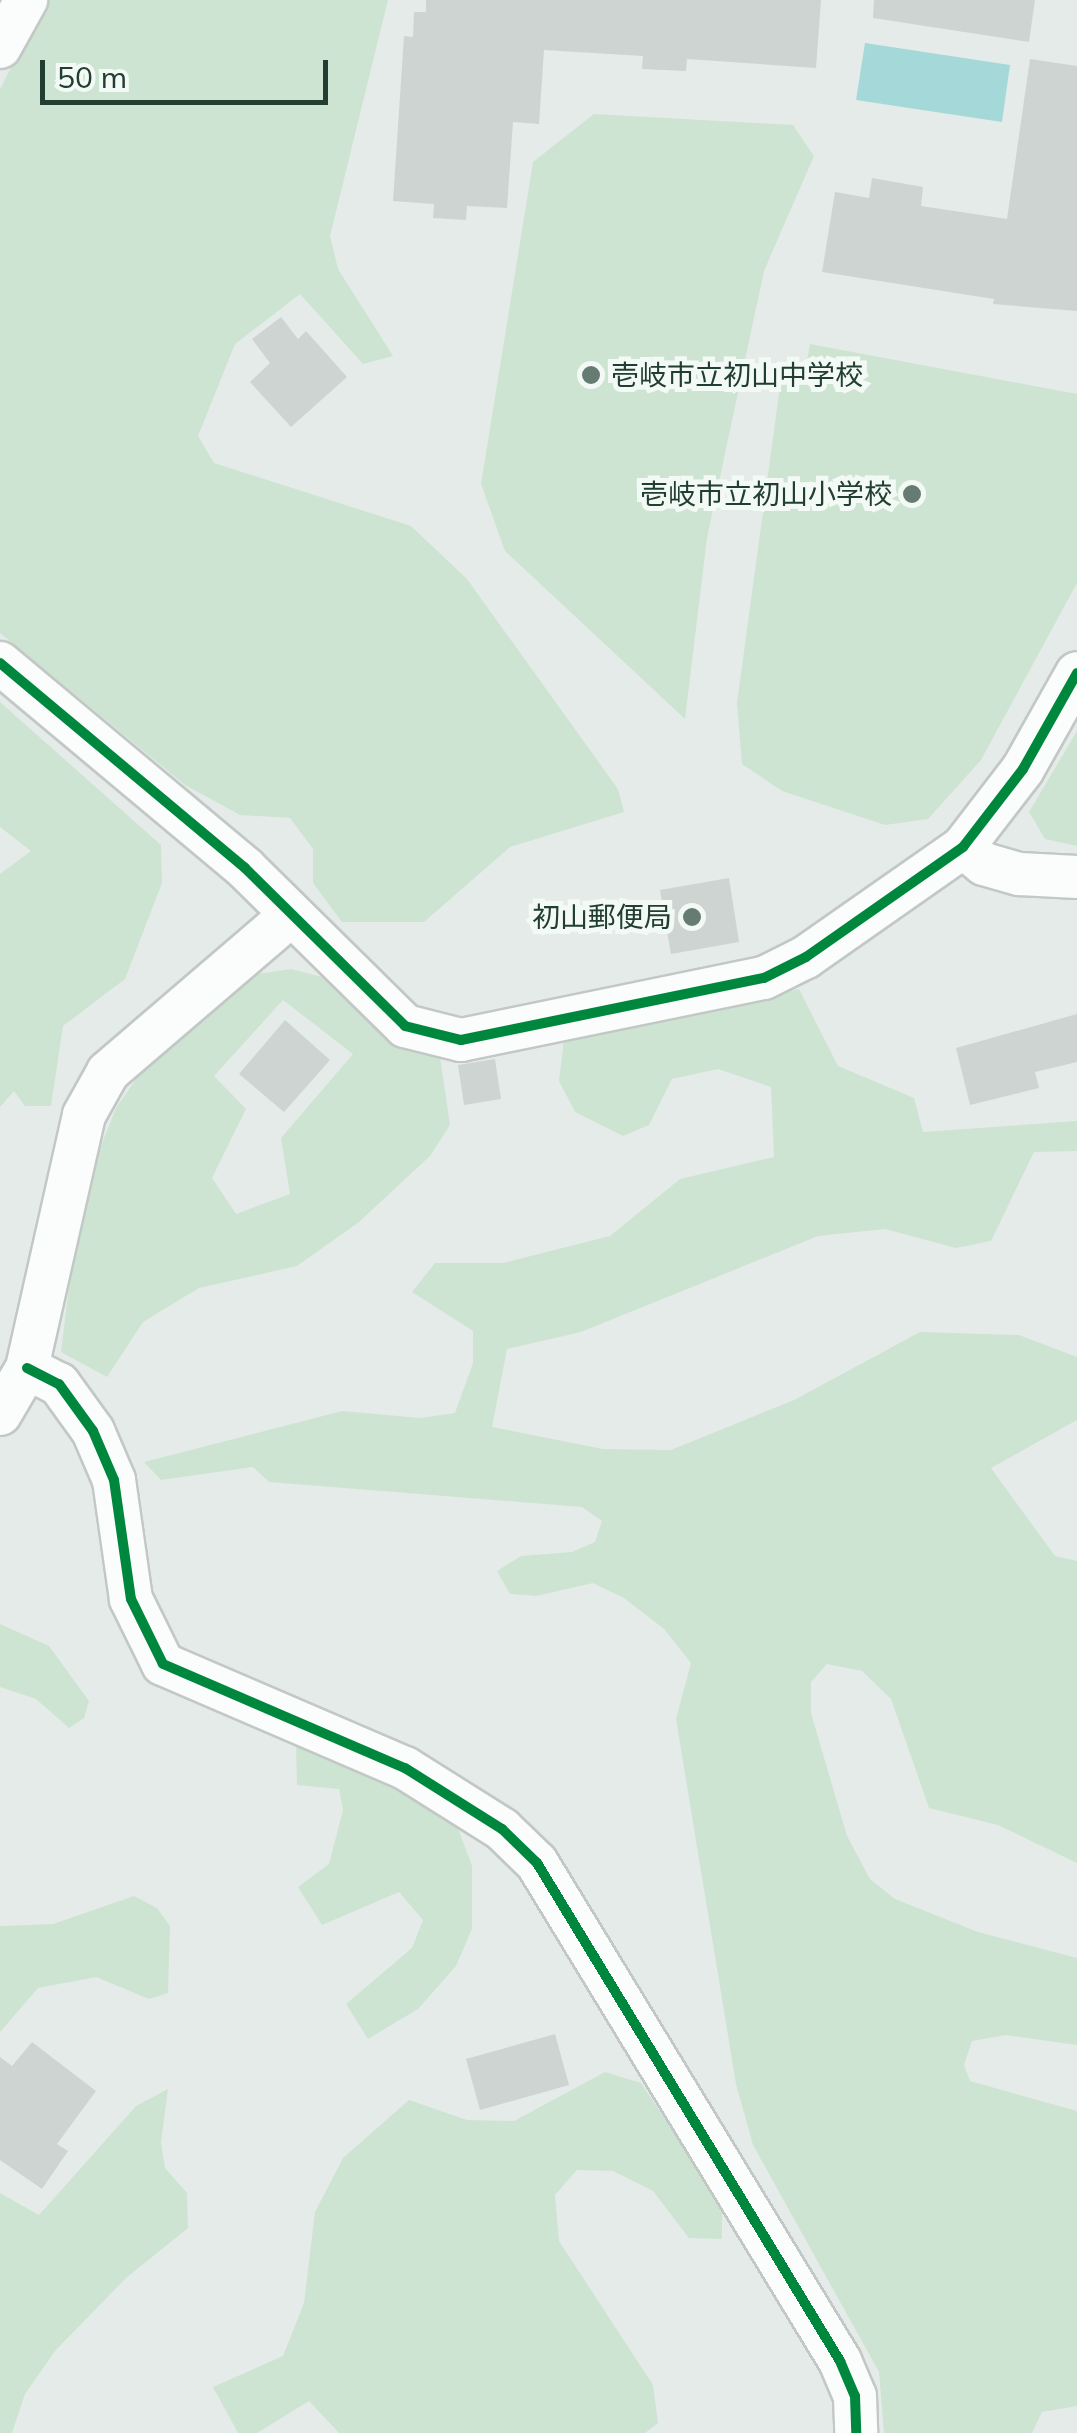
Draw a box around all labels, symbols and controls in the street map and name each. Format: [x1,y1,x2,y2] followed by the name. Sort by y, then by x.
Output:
[45,40,332,102] scale bar
[57,58,127,96] text: 50 m
[611,358,863,392] place label: 壱岐市立初山中学校
[580,364,602,386] marker: 壱岐市立初山中学校
[640,477,892,511] place label: 壱岐市立初山小学校
[901,483,923,505] marker: 壱岐市立初山小学校
[532,900,672,934] place label: 初山郵便局
[681,906,703,928] marker: 初山郵便局

